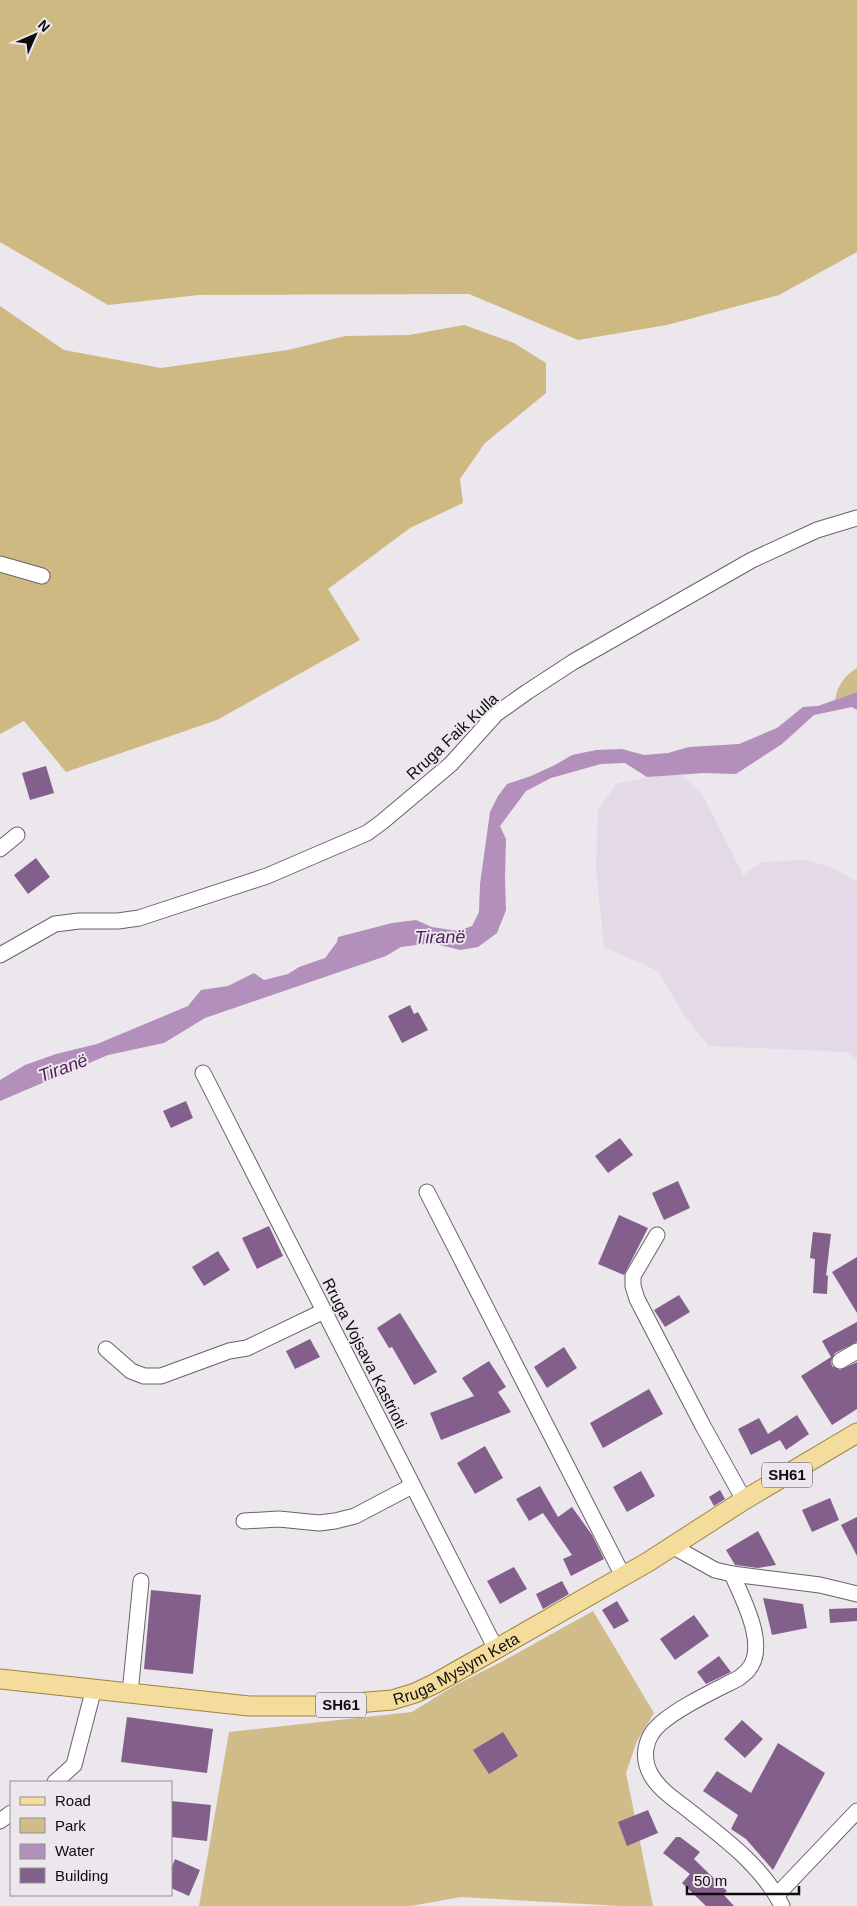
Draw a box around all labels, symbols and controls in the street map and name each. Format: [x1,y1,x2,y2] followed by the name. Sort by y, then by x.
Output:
[10,10,60,60] north arrow
[35,17,53,35] text: N
[403,690,501,783] street label: Rruga Faik Kulla
[414,927,466,947] water label: Tiranë
[36,1050,90,1086] water label: Tiranë
[319,1275,410,1431] street label: Rruga Vojsava Kastrioti
[762,1462,812,1488] road number: SH61
[391,1630,522,1708] street label: Rruga Myslym Keta
[316,1692,366,1718] road number: SH61
[10,1781,172,1896] legend
[55,1792,91,1809] text: Road
[55,1817,86,1834] text: Park
[55,1842,94,1859] text: Water
[687,1864,800,1896] scale bar
[55,1867,108,1884] text: Building
[694,1872,727,1889] text: 50 m

